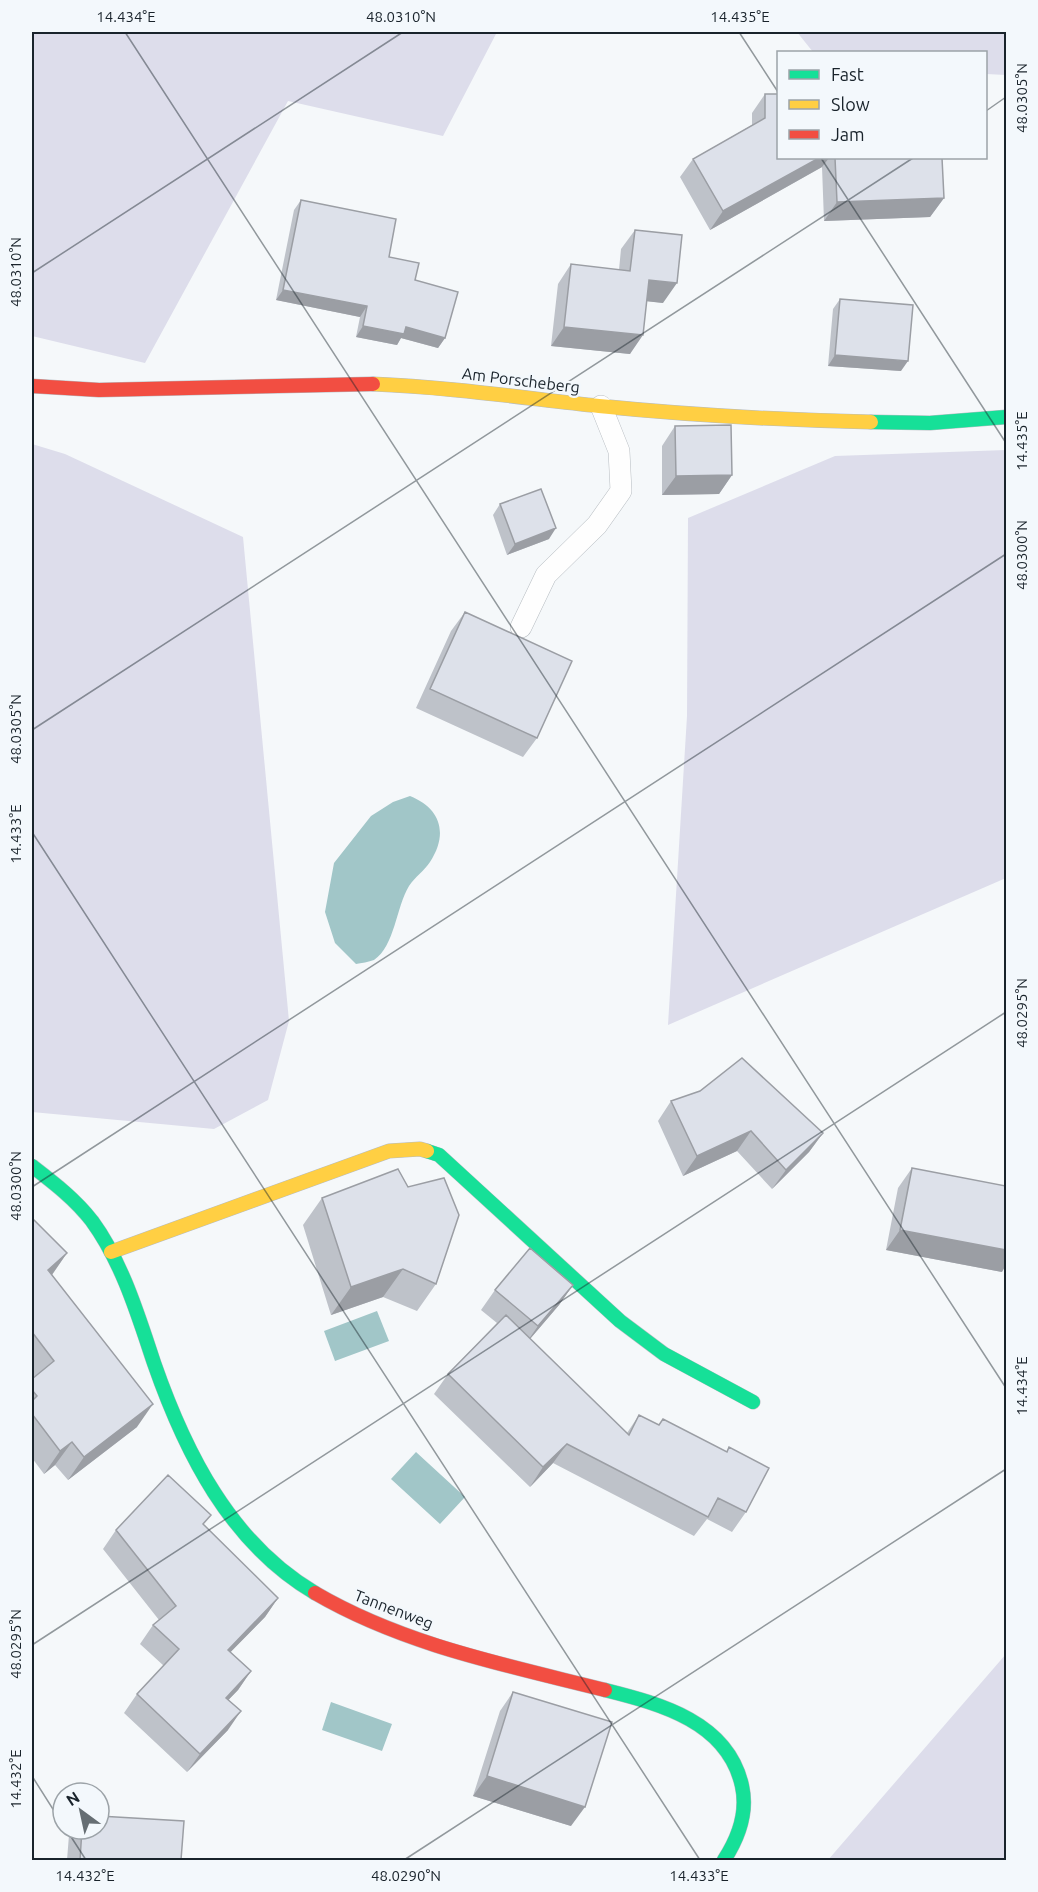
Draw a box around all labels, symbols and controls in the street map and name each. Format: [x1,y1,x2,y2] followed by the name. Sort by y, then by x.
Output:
[96,8,156,25] text: 14.434°E
[366,8,436,25] text: 48.0310°N
[710,8,770,25] text: 14.435°E
[777,51,987,159] legend
[1013,63,1030,133] text: 48.0305°N
[831,64,864,84] text: Fast
[831,94,870,114] text: Slow
[831,124,865,144] text: Jam
[7,237,24,307] text: 48.0310°N
[461,364,581,396] street label: Am Porscheberg
[1013,411,1030,471] text: 14.435°E
[1013,520,1030,590] text: 48.0300°N
[7,694,24,764] text: 48.0305°N
[7,804,24,864] text: 14.433°E
[1013,978,1030,1048] text: 48.0295°N
[7,1151,24,1221] text: 48.0300°N
[1013,1356,1030,1416] text: 14.434°E
[352,1586,436,1632] street label: Tannenweg
[7,1609,24,1679] text: 48.0295°N
[7,1749,24,1809] text: 14.432°E
[51,1781,111,1841] north arrow
[63,1788,83,1809] text: N
[55,1867,115,1884] text: 14.432°E
[371,1867,441,1884] text: 48.0290°N
[669,1867,729,1884] text: 14.433°E

